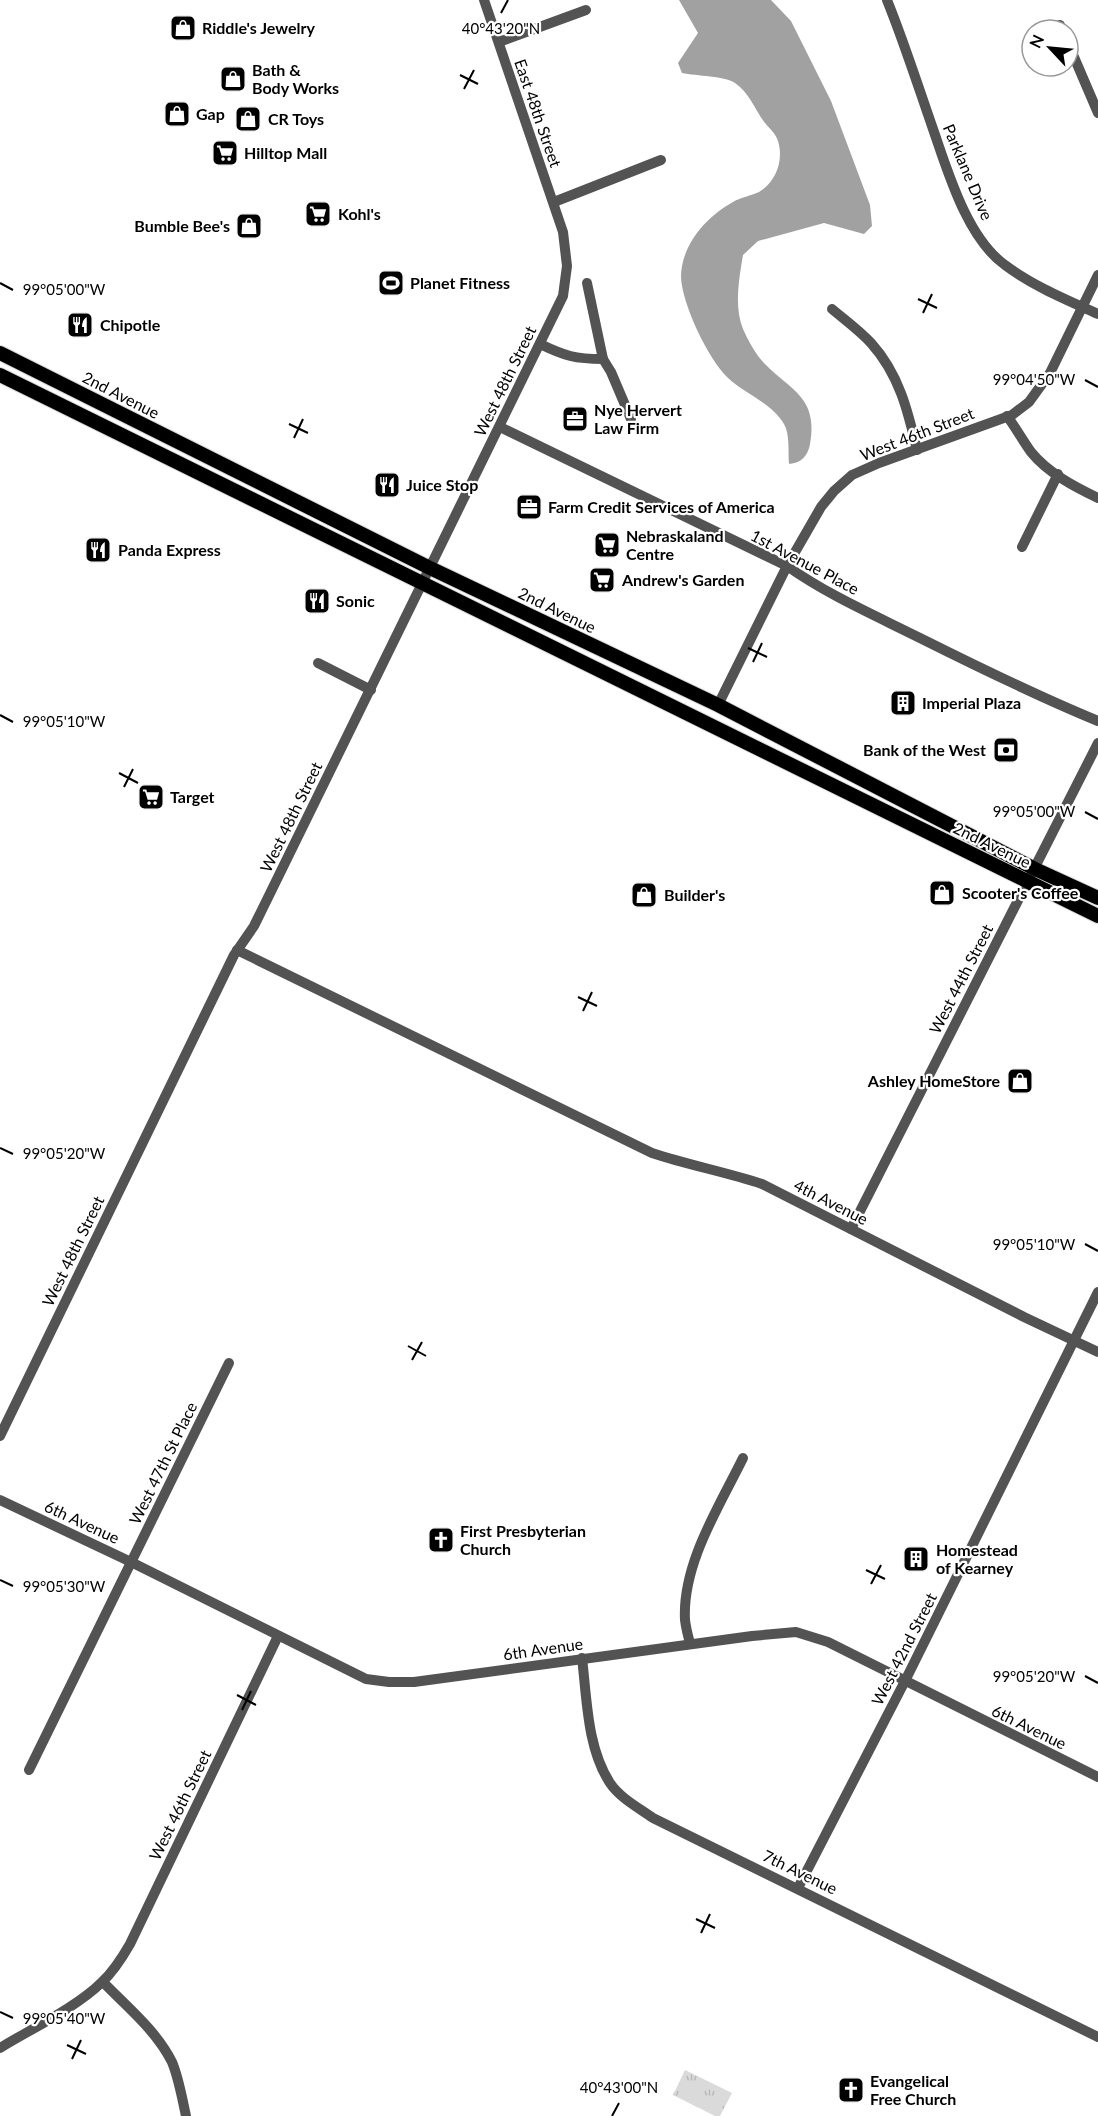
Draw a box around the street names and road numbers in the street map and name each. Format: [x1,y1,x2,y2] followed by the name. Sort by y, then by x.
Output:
[511,56,566,170] street label: East 48th Street
[940,121,997,223] street label: Parklane Drive
[470,322,540,439] street label: West 48th Street
[80,367,163,422] street label: 2nd Avenue
[857,403,977,464] street label: West 46th Street
[748,525,863,598] street label: 1st Avenue Place
[515,583,599,636] street label: 2nd Avenue
[256,758,326,875] street label: West 48th Street
[950,818,1034,871] street label: 2nd Avenue
[925,921,996,1037] street label: West 44th Street
[791,1175,871,1228] street label: 4th Avenue
[38,1192,108,1309] street label: West 48th Street
[125,1399,200,1527] street label: West 47th St Place
[42,1496,123,1547] street label: 6th Avenue
[867,1589,940,1708] street label: West 42nd Street
[502,1633,584,1664] street label: 6th Avenue
[989,1700,1070,1753] street label: 6th Avenue
[145,1746,215,1863] street label: West 46th Street
[760,1845,841,1898] street label: 7th Avenue

